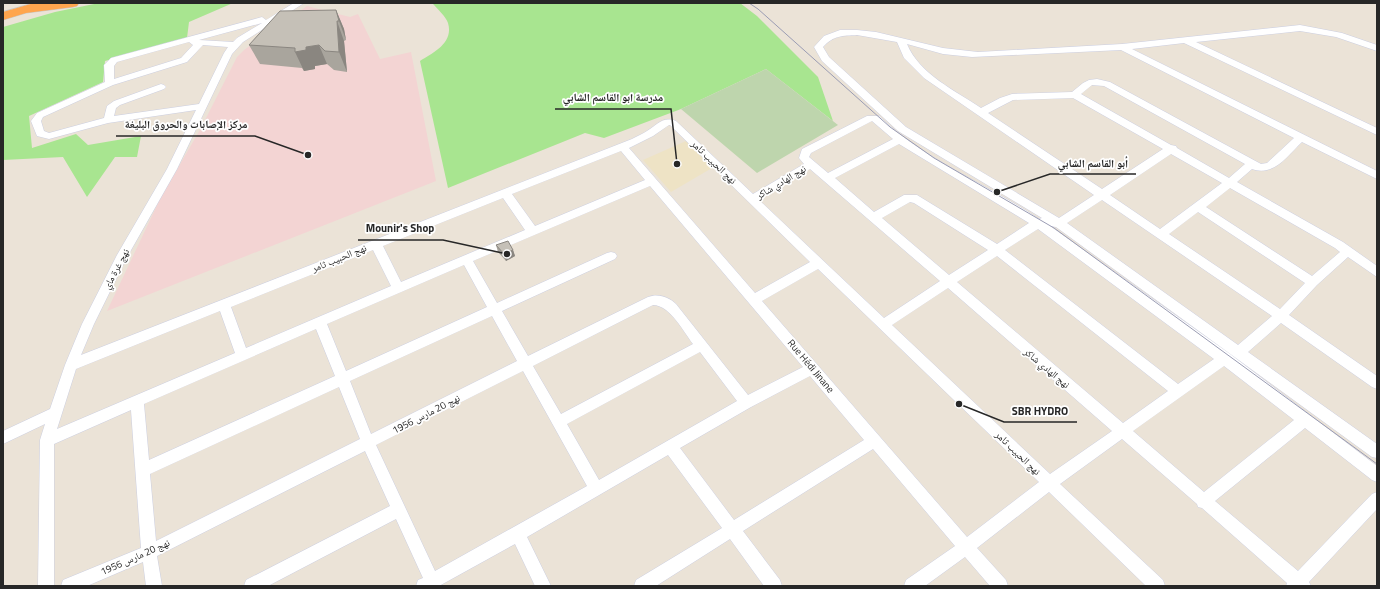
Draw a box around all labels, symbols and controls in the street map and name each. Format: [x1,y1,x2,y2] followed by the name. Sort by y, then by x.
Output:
[555,86,671,109] callout: مدرسة ابو القاسم الشابي
[563,89,663,106] text: مدرسة ابو القاسم الشابي
[116,113,255,136] callout: مركز الإصابات والحروق البليغة
[125,116,247,132] text: مركز الإصابات والحروق البليغة
[687,136,740,188] street label: نهج الحبيب ثامر
[1050,151,1136,174] callout: أبو القاسم الشابي
[1058,155,1128,172] text: أبو القاسم الشابي
[752,161,809,204] street label: نهج الهادي شاكر
[358,217,443,240] callout: Mounir's Shop
[366,220,434,236] text: Mounir's Shop
[308,240,369,276] street label: نهج الحبيب ثامر
[99,246,134,292] street label: نهج غرة ماي
[784,336,838,396] street label: Rue Hédi Jinane
[1020,344,1073,392] street label: نهج الهادي شاكر
[389,390,463,438] street label: نهج 20 مارس 1956
[1004,399,1077,422] callout: SBR HYDRO
[1012,403,1068,419] text: SBR HYDRO
[991,427,1044,479] street label: نهج الحبيب ثامر
[98,535,172,579] street label: نهج 20 مارس 1956

